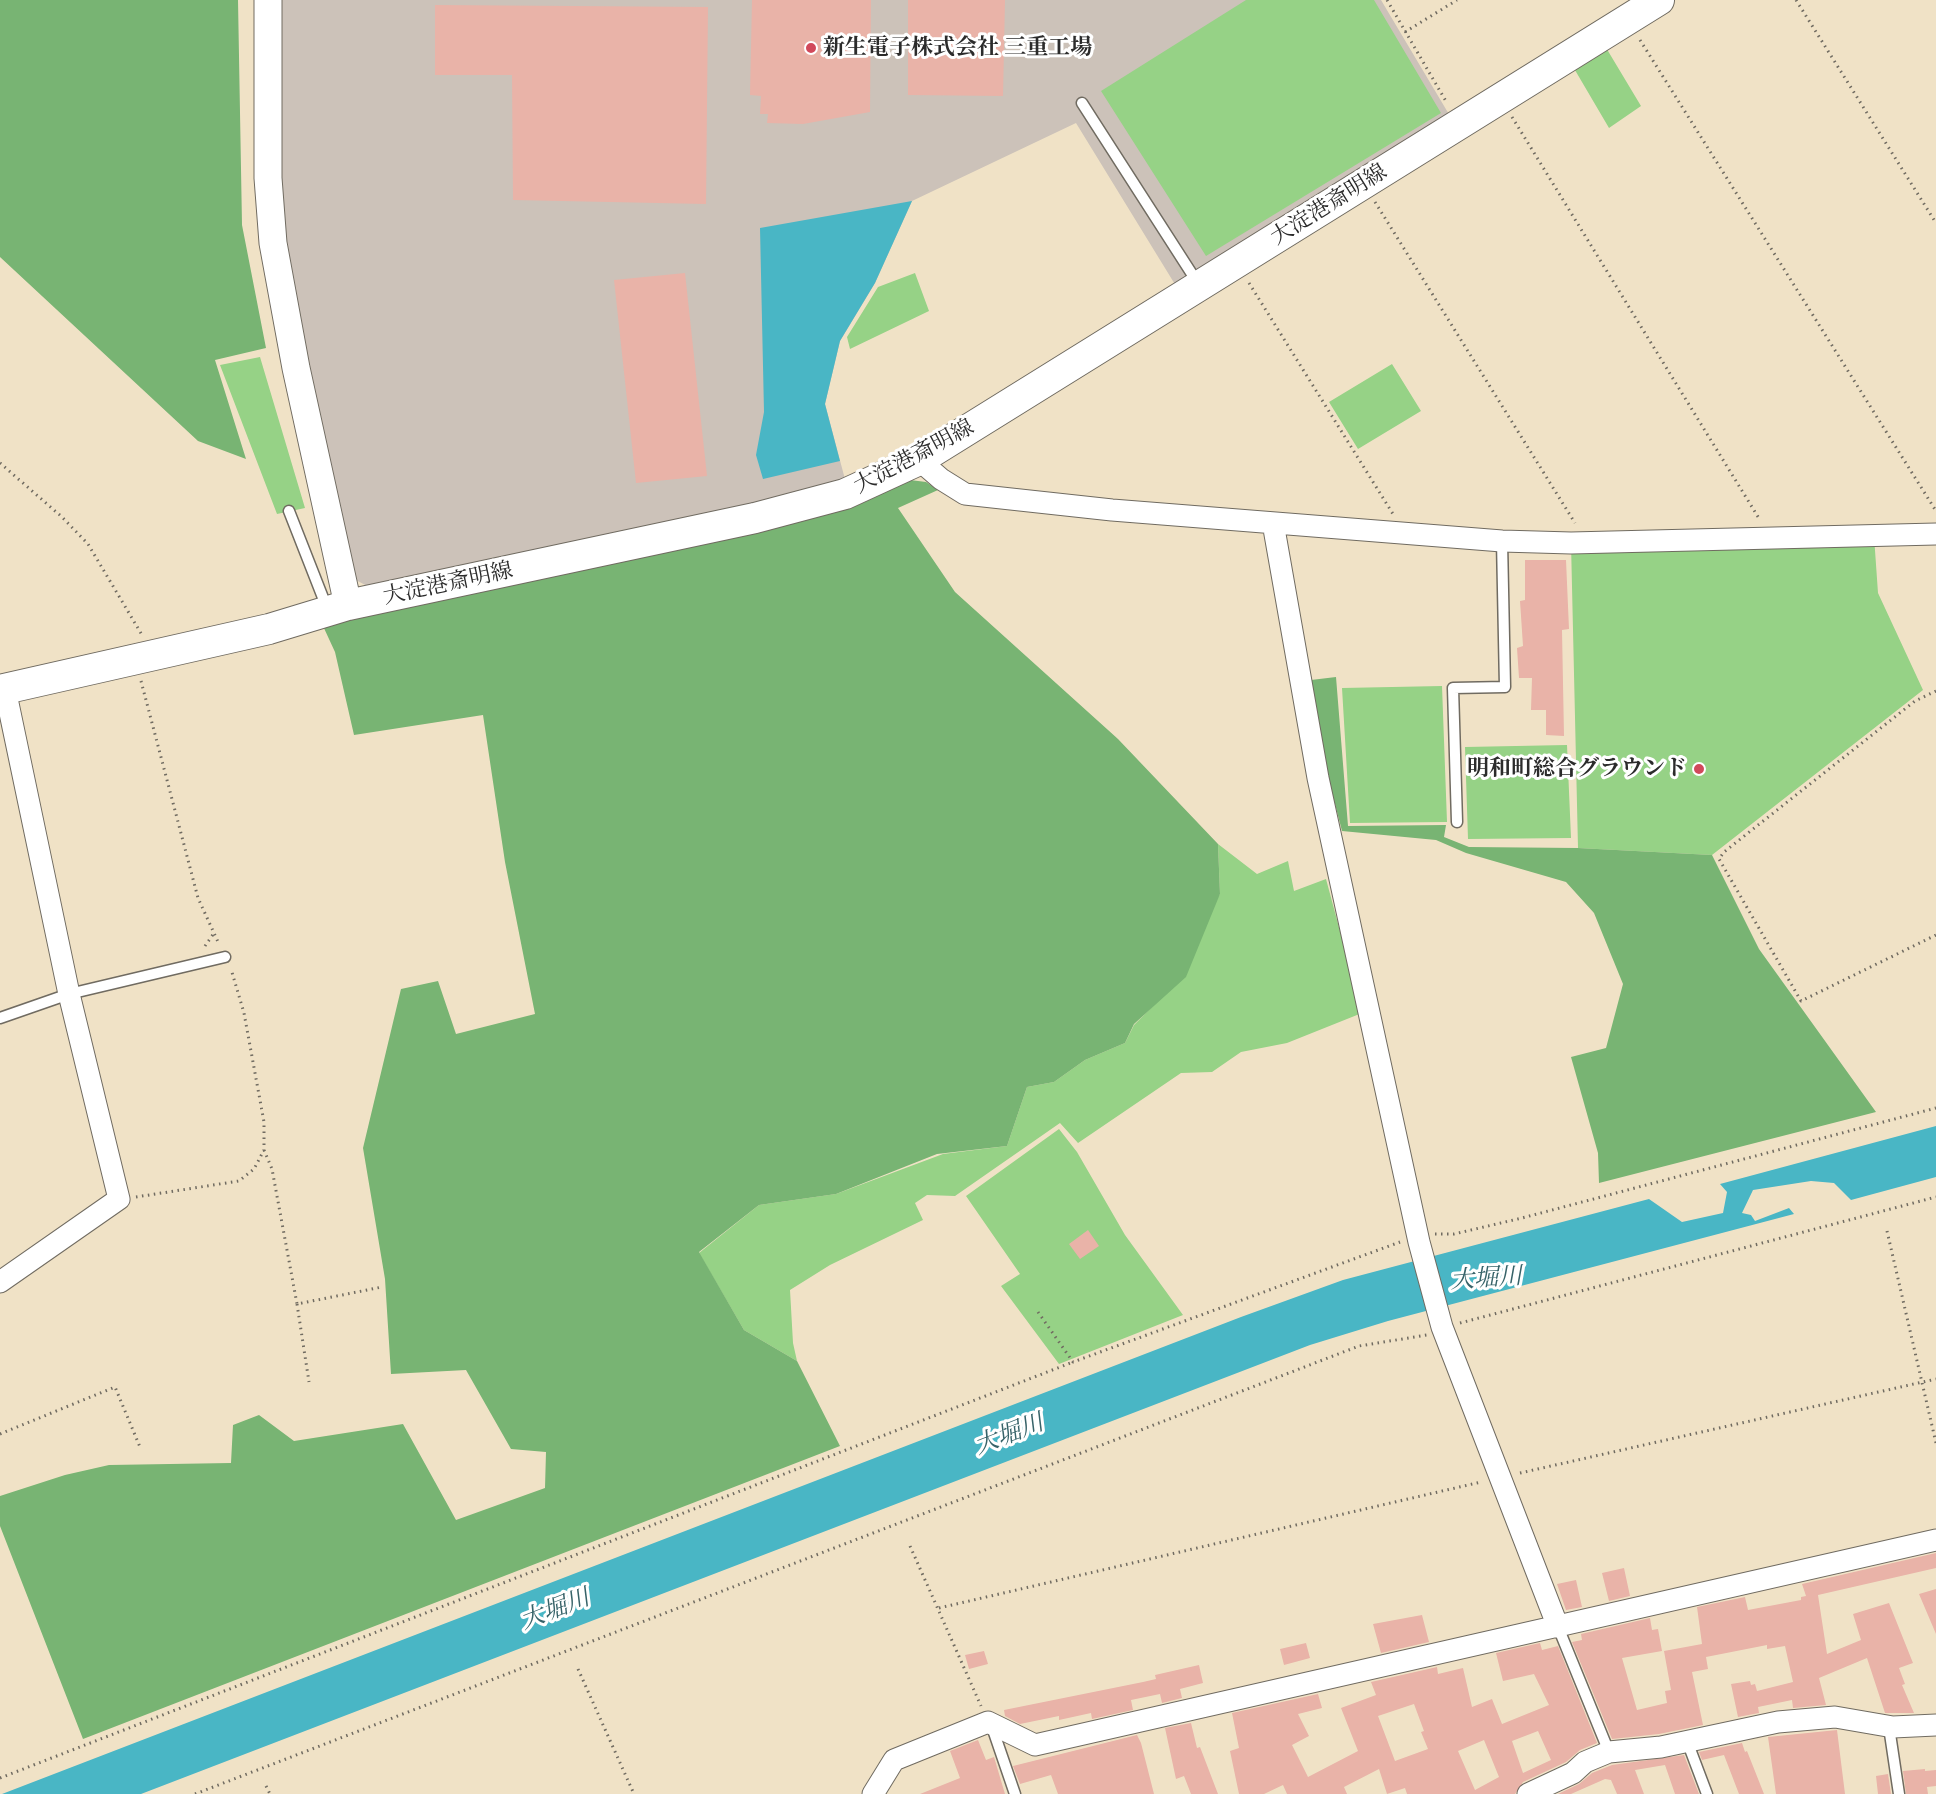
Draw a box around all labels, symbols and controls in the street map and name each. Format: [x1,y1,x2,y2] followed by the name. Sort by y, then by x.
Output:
[823,35,1092,61] place label: 新生電子株式会社 三重工場
[804,41,818,55] marker: 新生電子株式会社 三重工場
[1266,159,1392,251] street label: 大淀港斎明線
[850,414,978,500] street label: 大淀港斎明線
[381,557,515,611] street label: 大淀港斎明線
[1467,756,1687,782] place label: 明和町総合グラウンド
[1692,762,1706,776] marker: 明和町総合グラウンド
[1449,1262,1523,1296] water label: 大堀川
[970,1409,1048,1461] water label: 大堀川
[516,1584,594,1636] water label: 大堀川

